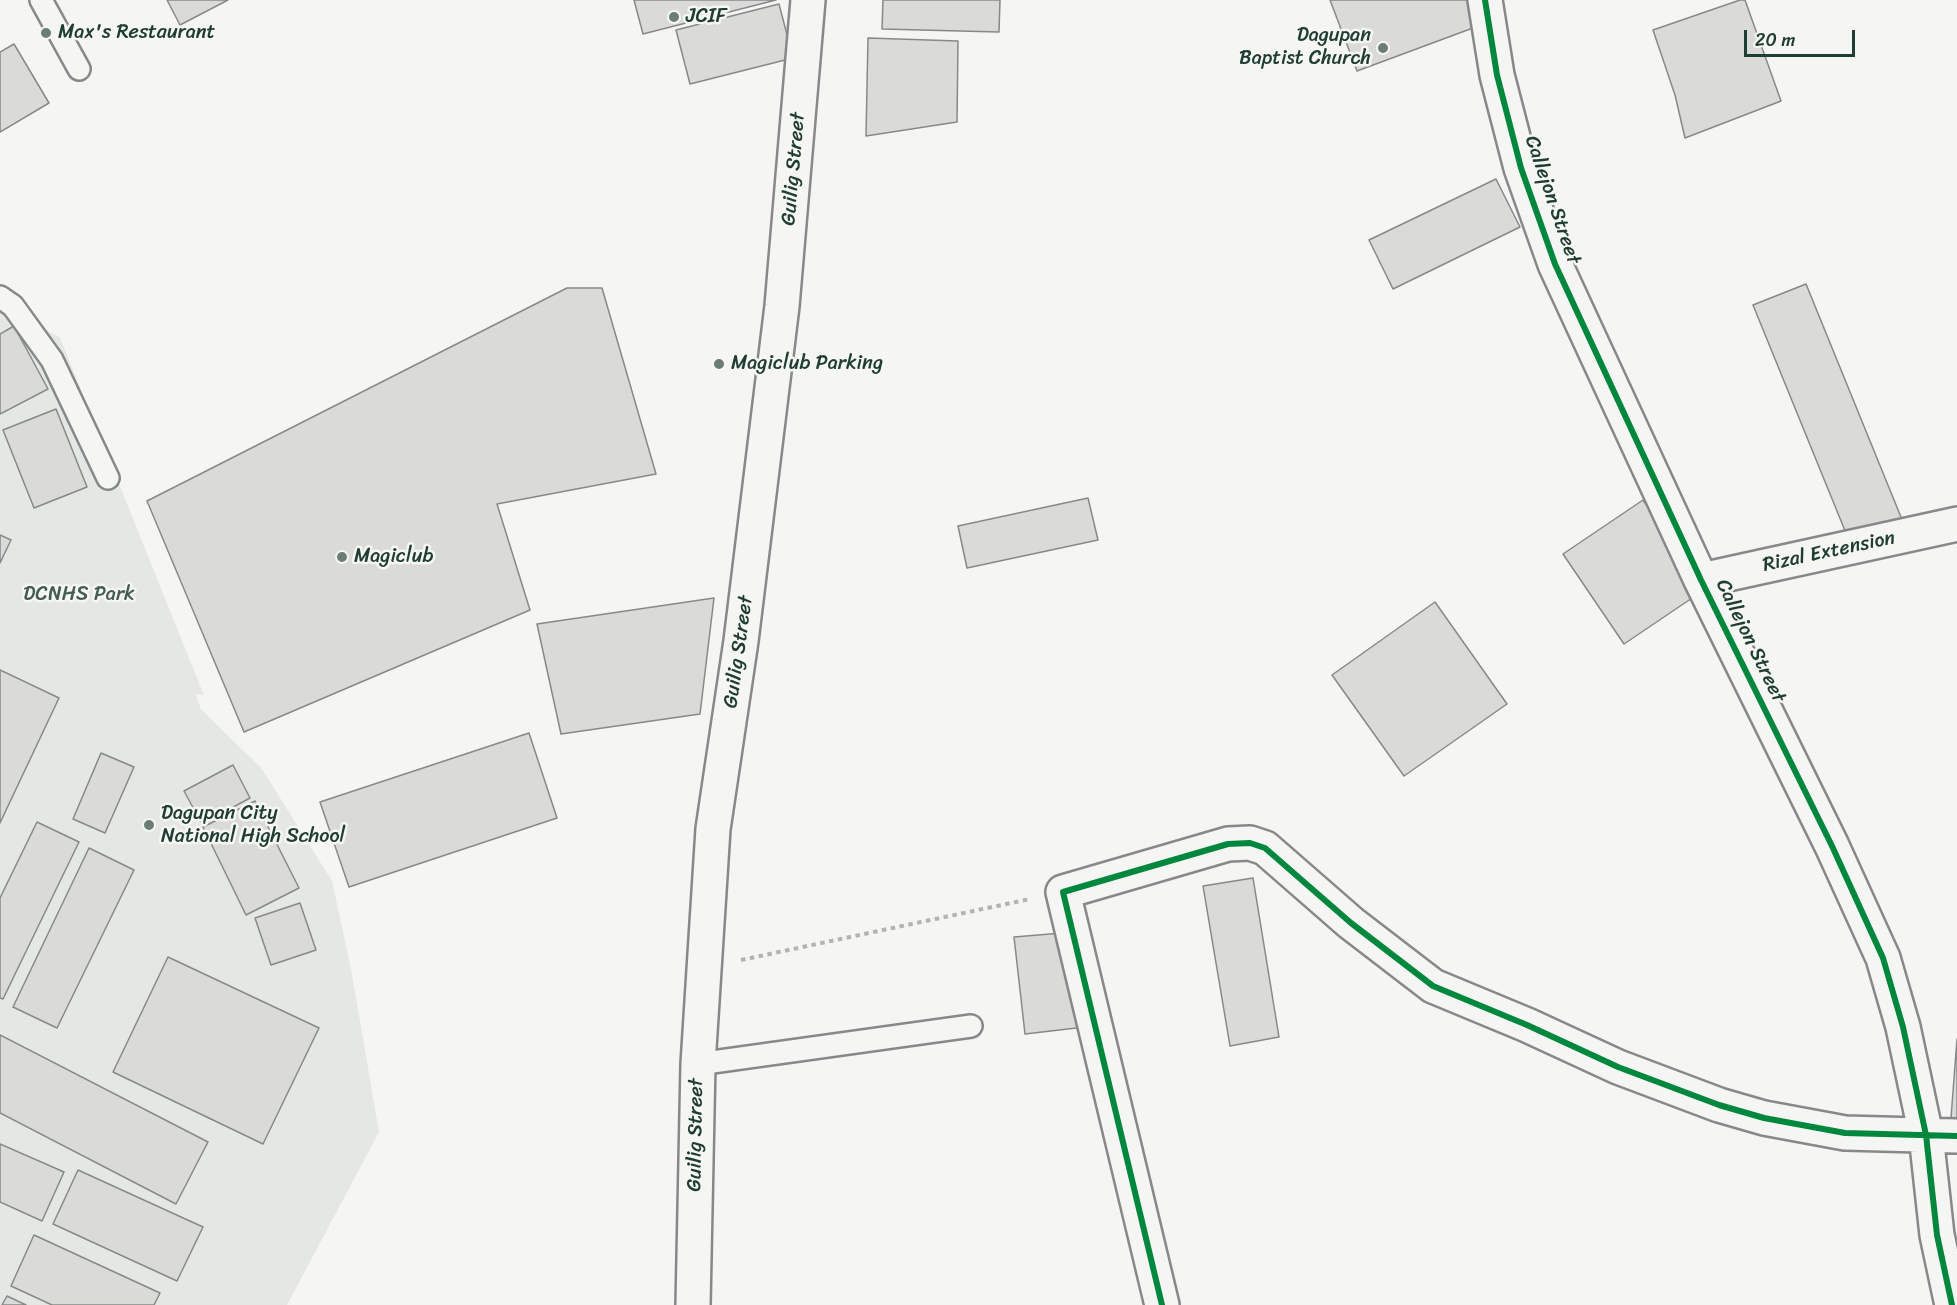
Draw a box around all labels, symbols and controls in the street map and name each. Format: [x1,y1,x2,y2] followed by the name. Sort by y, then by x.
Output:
[686,5,727,29] place label: JCIF
[667,10,681,24] marker: JCIF
[1747,18,1858,56] scale bar
[58,21,215,45] place label: Max's Restaurant
[1239,24,1371,71] place label: Dagupan Baptist Church
[1755,24,1795,56] text: 20 m
[39,26,53,40] marker: Max's Restaurant
[1376,41,1390,55] marker: Dagupan Baptist Church
[777,111,811,227] street label: Guilig Street
[1519,133,1585,267] street label: Callejon Street
[731,352,883,376] place label: Magiclub Parking
[712,357,726,371] marker: Magiclub Parking
[1761,526,1897,578] street label: Rizal Extension
[354,545,433,569] place label: Magiclub
[335,550,349,564] marker: Magiclub
[1710,576,1790,706] street label: Callejon Street
[23,583,135,607] park label: DCNHS Park
[719,594,759,710] street label: Guilig Street
[161,802,345,849] place label: Dagupan City National High School
[142,818,156,832] marker: Dagupan City National High School
[683,1078,709,1192] street label: Guilig Street

